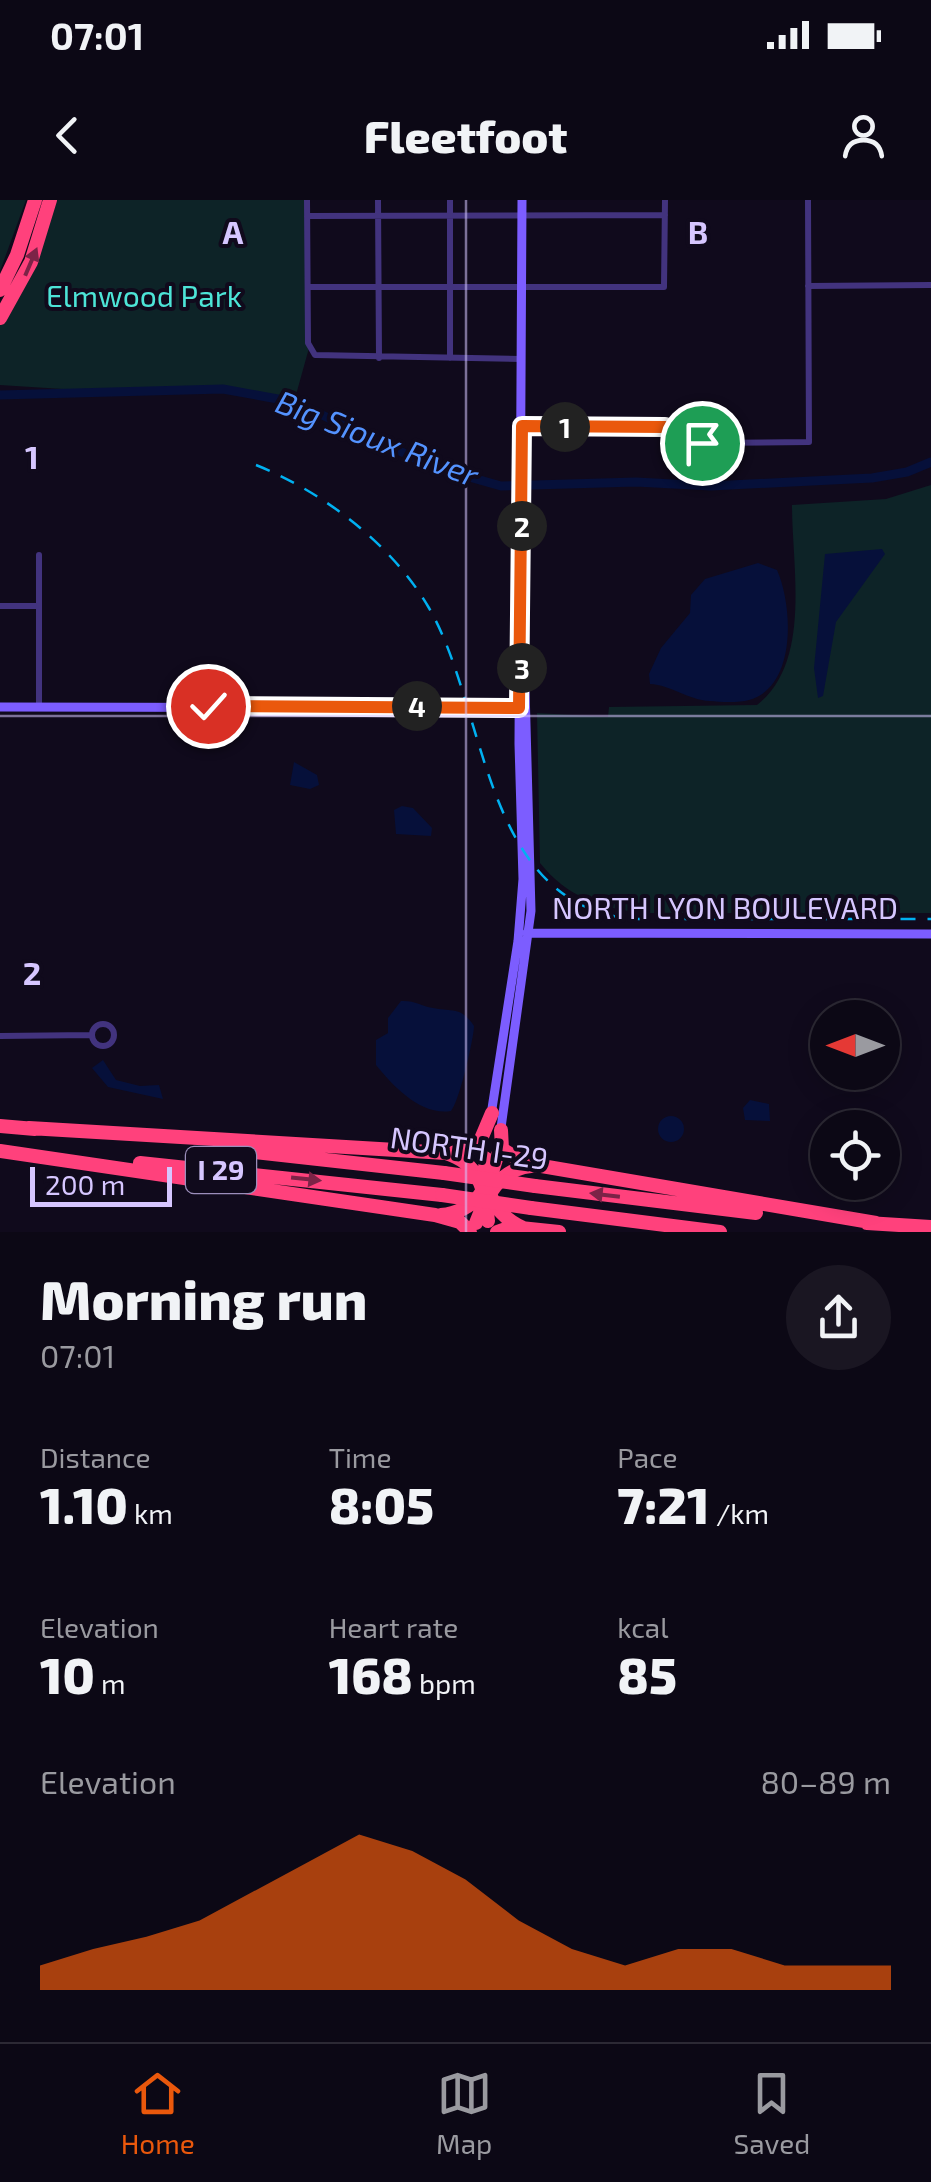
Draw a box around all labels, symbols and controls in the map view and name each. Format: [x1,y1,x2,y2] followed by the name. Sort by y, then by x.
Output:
[50,12,144,58] text: 07:01
[40,108,95,163] icon: back
[364,108,567,162] text: Fleetfoot
[836,108,891,163] icon: person
[223,212,244,250] text: A
[688,212,708,250] text: B
[23,247,39,276] one-way arrow
[46,277,242,313] park label: Elmwood Park
[271,381,485,495] water label: Big Sioux River
[660,401,745,486] pin
[540,402,590,452] pin: 1
[559,410,571,444] text: 1
[675,416,730,471] icon: arrive
[25,437,39,475] text: 1
[497,501,547,551] pin: 2
[514,509,530,543] text: 2
[497,643,547,693] pin: 3
[514,651,530,685] text: 3
[166,664,251,749] pin
[181,679,236,734] icon: check
[392,681,442,731] pin: 4
[408,689,426,723] text: 4
[552,889,898,925] street label: NORTH LYON BOULEVARD
[23,953,41,991] text: 2
[810,1000,900,1090] north arrow
[810,1000,900,1200] map controls
[810,1110,900,1200] button: locate
[388,1118,550,1176] street label: NORTH I-29
[186,1147,256,1193] road number: I 29
[30,1162,172,1206] scale bar
[45,1167,125,1201] text: 200 m
[291,1171,323,1187] one-way arrow
[589,1187,621,1203] one-way arrow
[40,1265,368,1331] text: Morning run
[786,1265,891,1370] button: share
[40,1336,115,1374] text: 07:01
[40,1440,151,1474] text: Distance
[329,1440,391,1474] text: Time
[617,1440,678,1474] text: Pace
[40,1474,128,1534] text: 1.10
[329,1474,434,1534] text: 8:05
[617,1474,710,1534] text: 7:21
[128,1496,173,1530] text: km
[710,1496,769,1530] text: /km
[40,1610,159,1644] text: Elevation
[329,1610,458,1644] text: Heart rate
[617,1610,669,1644] text: kcal
[40,1644,95,1704] text: 10
[329,1644,413,1704] text: 168
[617,1644,677,1704] text: 85
[95,1666,126,1700] text: m
[413,1666,476,1700] text: bpm
[40,1762,176,1800] text: Elevation
[760,1762,891,1800] text: 80–89 m
[121,2066,195,2160] tab: Home
[436,2066,492,2160] tab: Map
[734,2066,810,2160] tab: Saved

